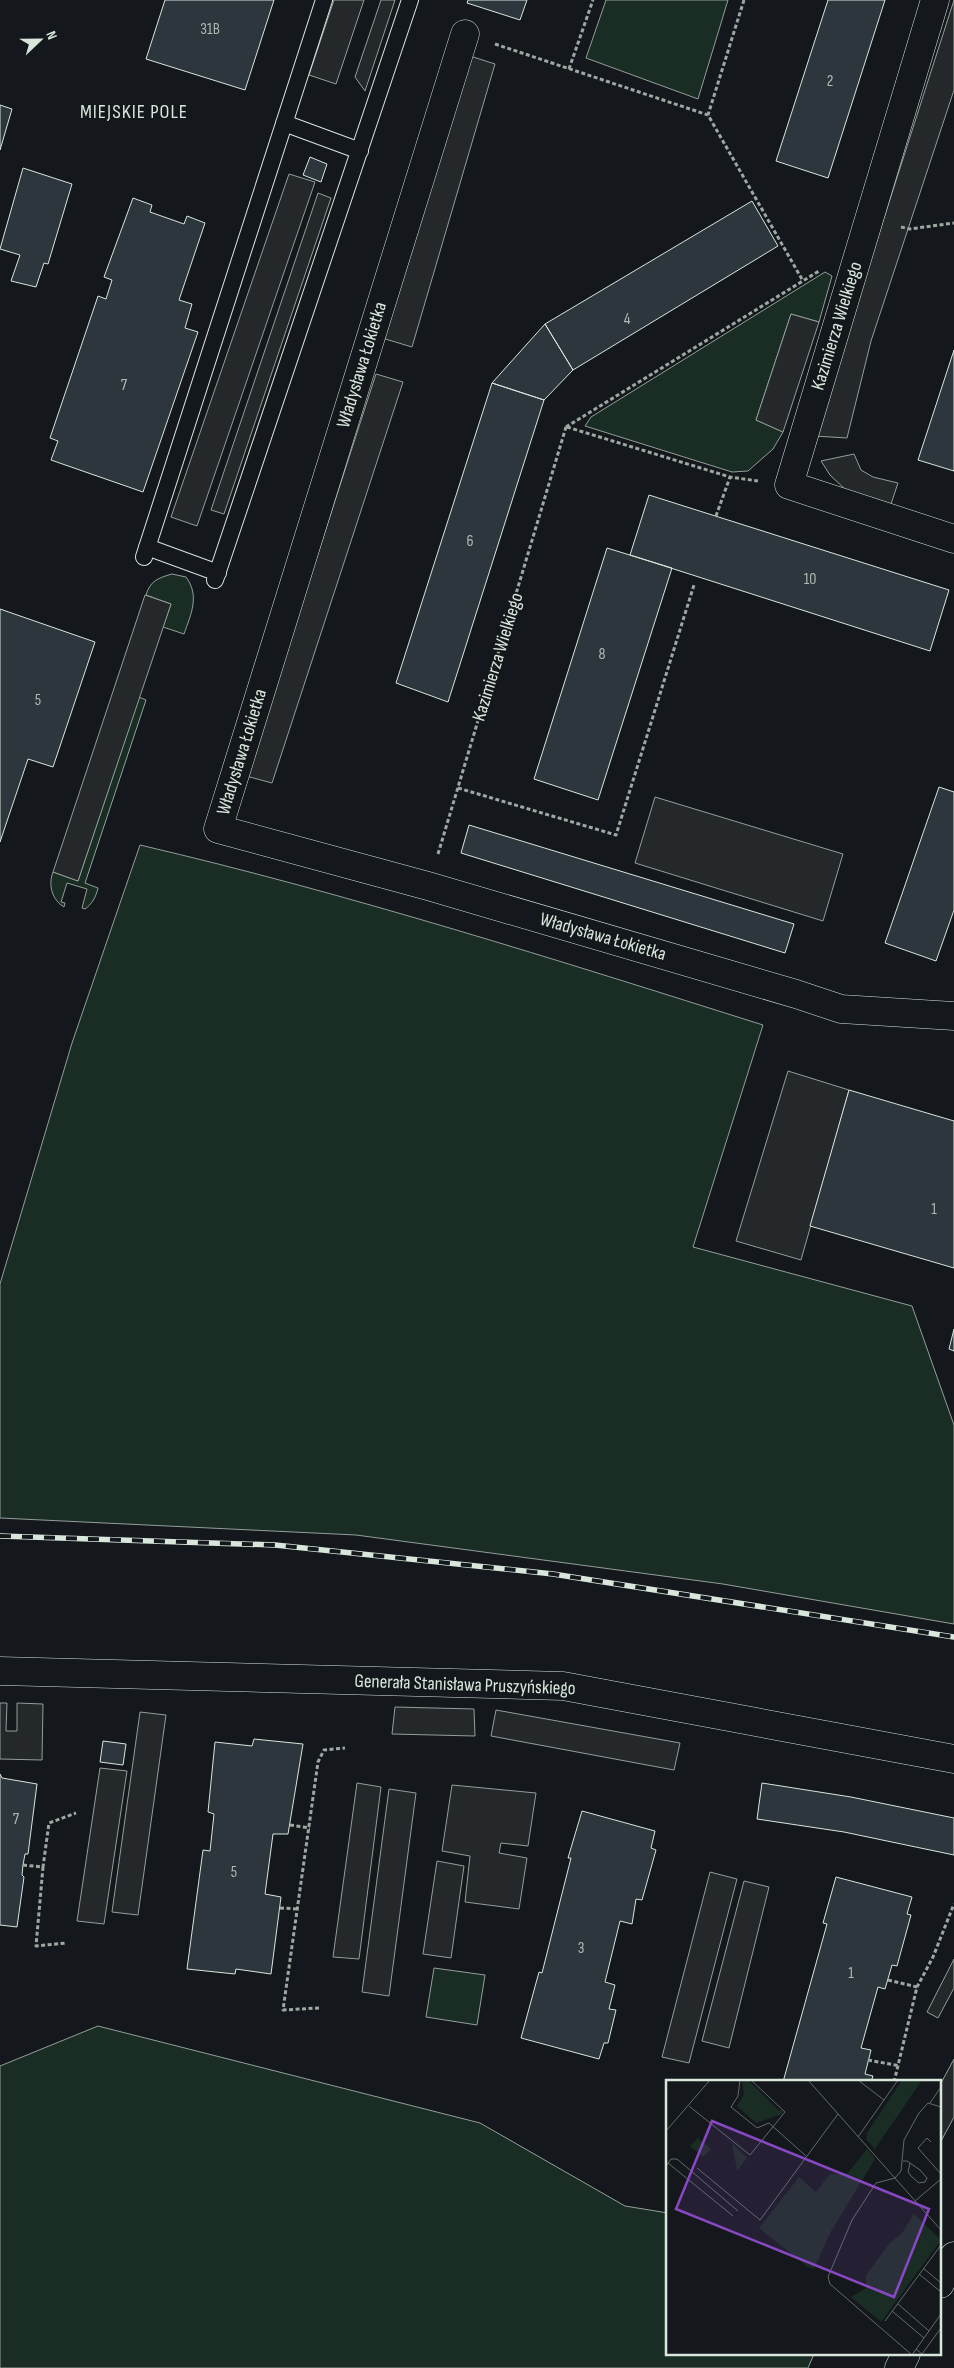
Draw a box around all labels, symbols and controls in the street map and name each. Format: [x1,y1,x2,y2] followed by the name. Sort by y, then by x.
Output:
[15,15,65,65] north arrow
[200,20,220,39] house number: 31B
[42,29,61,42] text: N
[827,72,833,91] house number: 2
[80,100,188,124] district label: MIEJSKIE POLE
[807,259,867,393] street label: Kazimierza Wielkiego
[332,299,392,431] street label: Władysława Łokietka
[624,310,631,329] house number: 4
[121,376,128,395] house number: 7
[466,532,474,551] house number: 6
[804,570,816,589] house number: 10
[468,590,528,724] street label: Kazimierza Wielkiego
[598,645,606,664] house number: 8
[212,686,272,818] street label: Władysława Łokietka
[35,691,41,710] house number: 5
[537,908,669,966] street label: Władysława Łokietka
[931,1200,937,1219] house number: 1
[354,1670,576,1700] street label: Generała Stanisława Pruszyńskiego
[13,1810,20,1829] house number: 7
[231,1863,237,1882] house number: 5
[578,1939,584,1958] house number: 3
[848,1964,854,1983] house number: 1
[666,2080,942,2356] inset map

